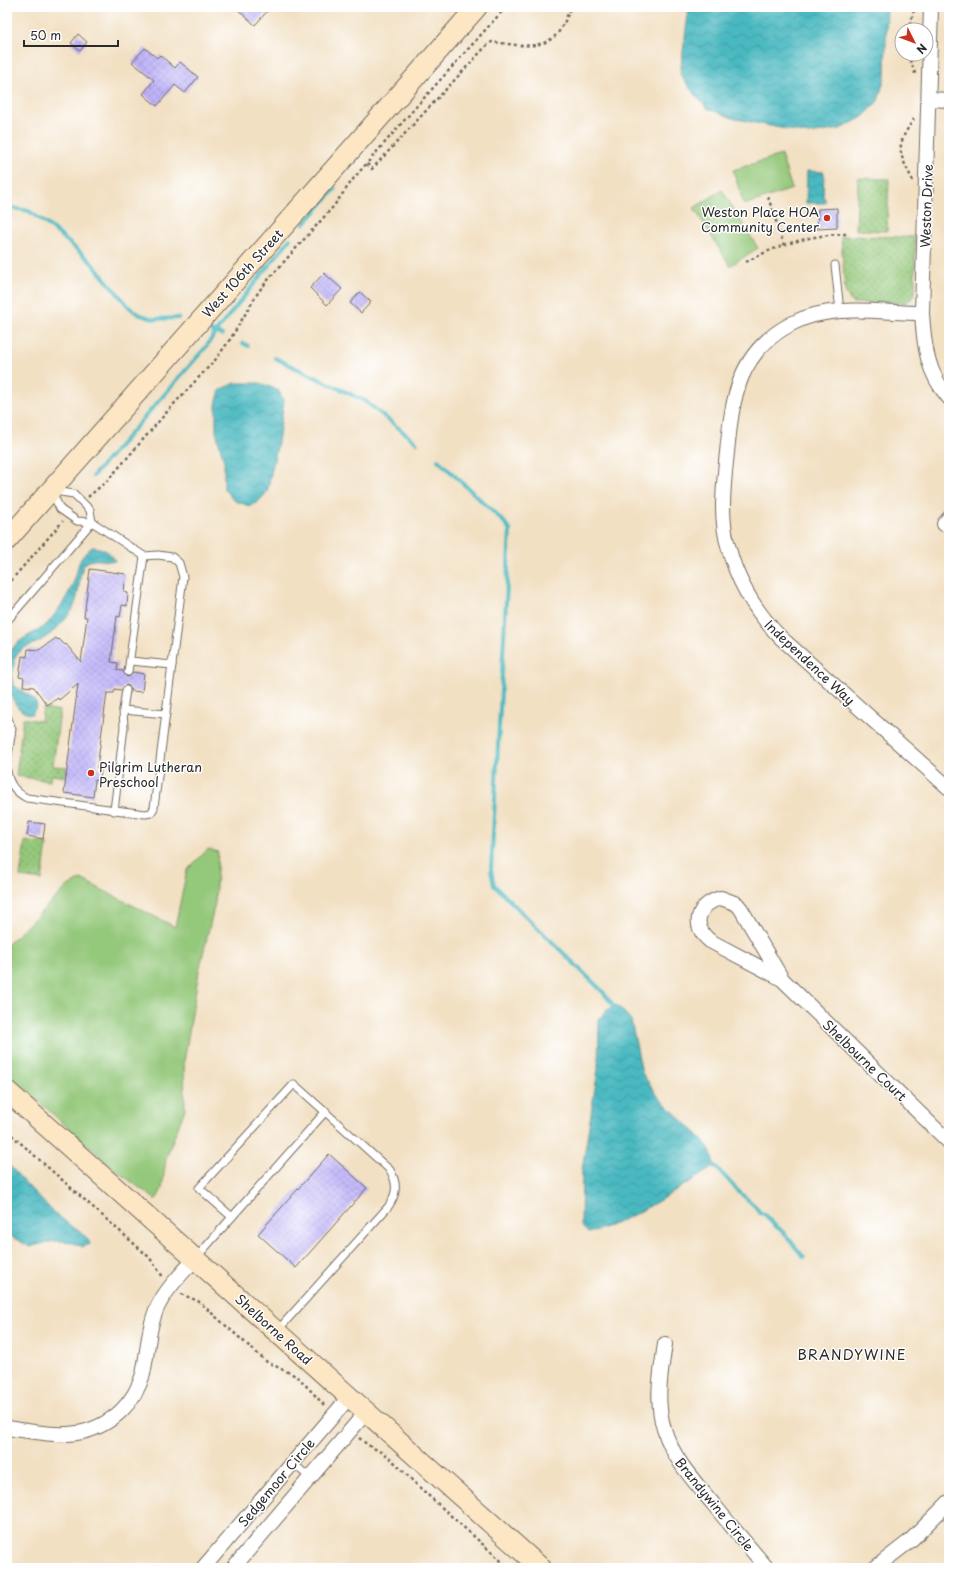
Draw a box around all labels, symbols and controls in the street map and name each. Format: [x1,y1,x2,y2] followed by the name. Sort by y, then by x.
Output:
[24,22,118,48] scale bar
[894,22,934,62] north arrow
[30,26,61,44] text: 50 m
[912,40,931,58] text: N
[915,164,937,248] street label: Weston Drive
[701,202,820,236] place label: Weston Place HOA Community Center
[822,213,832,223] marker: Weston Place HOA Community Center
[197,225,287,321] street label: West 106th Street
[761,615,859,709] street label: Independence Way
[99,757,202,791] place label: Pilgrim Lutheran Preschool
[86,768,96,778] marker: Pilgrim Lutheran Preschool
[819,1015,911,1105] street label: Shelbourne Court
[231,1289,317,1369] street label: Shelborne Road
[798,1344,906,1365] district label: BRANDYWINE
[233,1434,319,1530] street label: Sedgemoor Circle
[671,1453,759,1555] street label: Brandywine Circle

